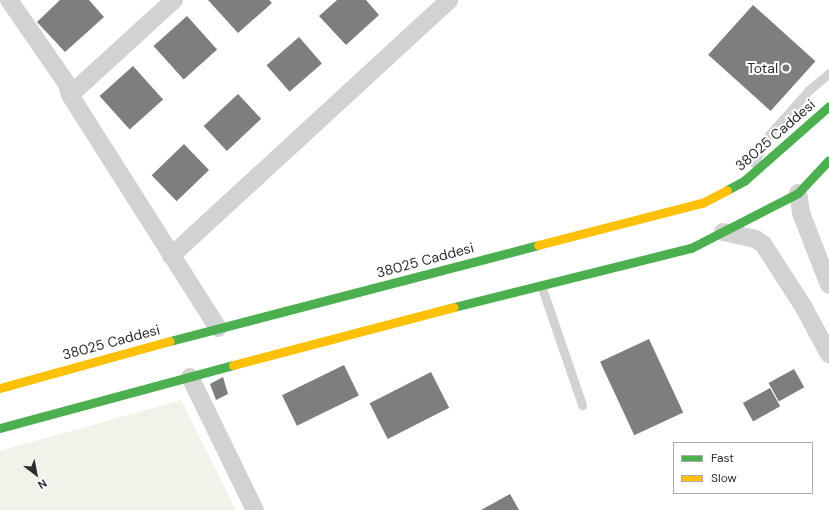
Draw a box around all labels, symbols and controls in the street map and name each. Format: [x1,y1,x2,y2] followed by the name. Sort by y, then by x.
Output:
[747,60,778,76] place label: Total
[781,63,791,73] marker: Total
[732,96,818,174] street label: 38025 Caddesi
[374,239,476,281] street label: 38025 Caddesi
[60,321,162,363] street label: 38025 Caddesi
[673,442,813,494] legend
[711,450,734,466] text: Fast
[16,454,56,494] north arrow
[711,470,737,486] text: Slow
[35,476,49,492] text: N

